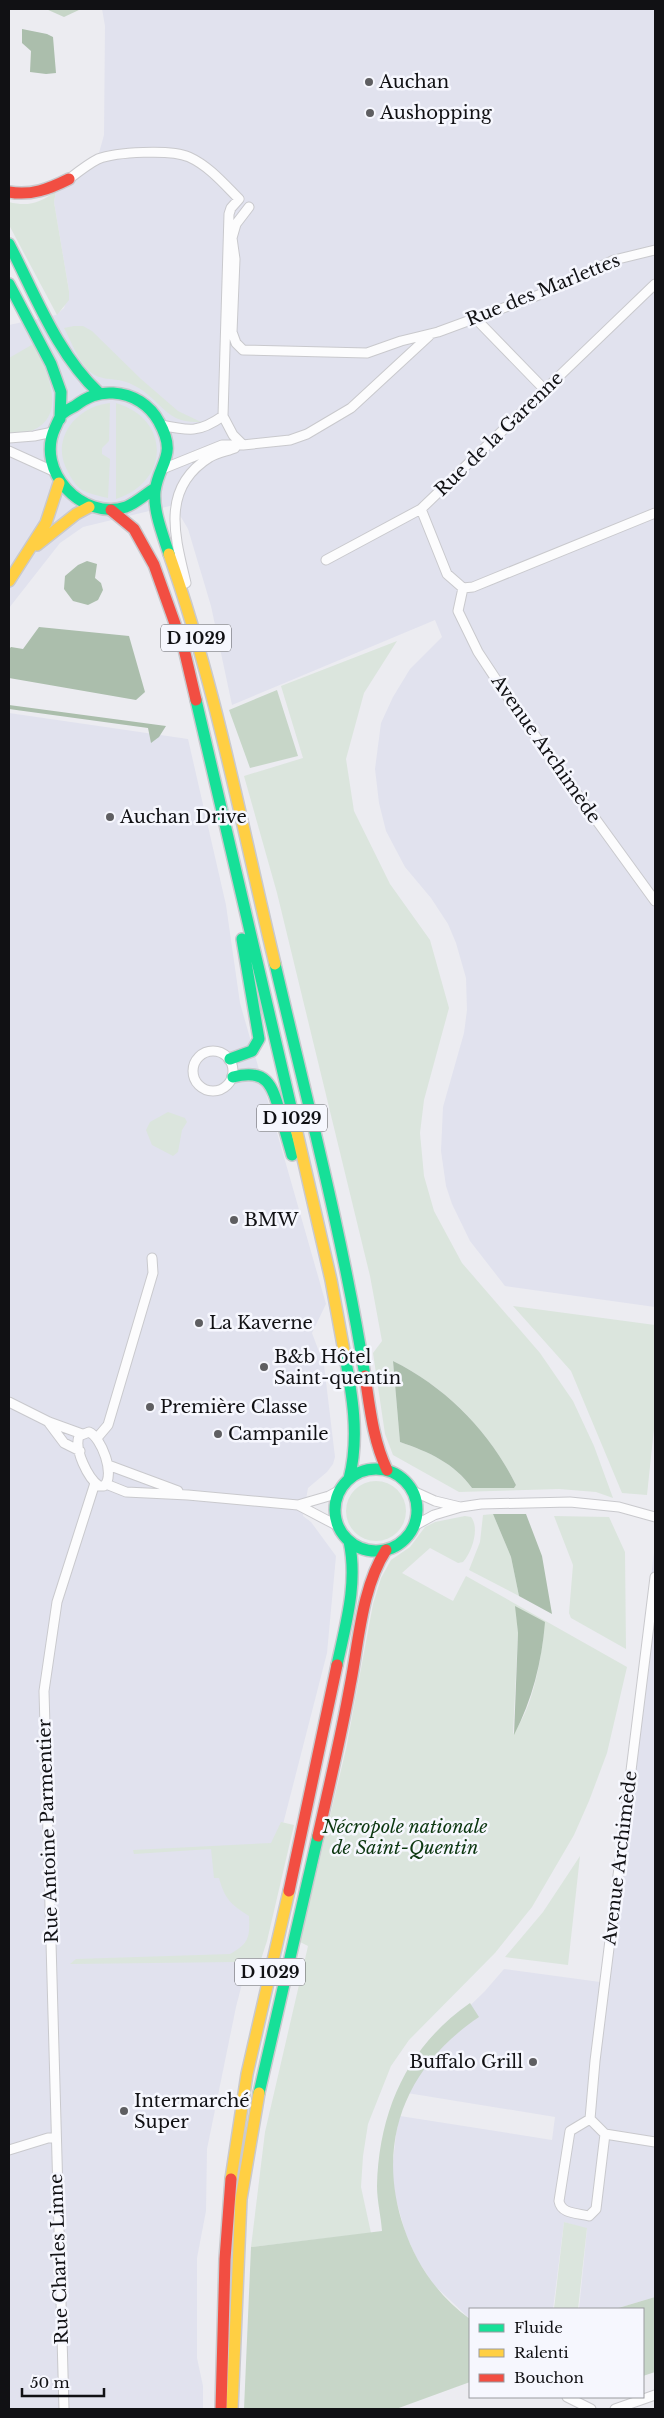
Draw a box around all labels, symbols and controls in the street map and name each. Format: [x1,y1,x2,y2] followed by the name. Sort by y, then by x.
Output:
[378,71,449,93] place label: Auchan
[363,76,375,88] marker: Auchan
[379,102,492,124] place label: Aushopping
[364,107,376,119] marker: Aushopping
[463,249,623,331] street label: Rue des Marlettes
[430,367,568,501] street label: Rue de la Garenne
[161,624,231,651] road number: D 1029
[486,670,605,827] street label: Avenue Archimède
[119,806,247,828] place label: Auchan Drive
[104,811,116,823] marker: Auchan Drive
[257,1104,327,1132] road number: D 1029
[244,1209,299,1231] place label: BMW
[228,1214,240,1226] marker: BMW
[209,1312,313,1334] place label: La Kaverne
[193,1317,205,1329] marker: La Kaverne
[274,1346,401,1389] place label: B&b Hôtel Saint-quentin
[258,1361,270,1373] marker: B&b Hôtel Saint-quentin
[160,1396,308,1418] place label: Première Classe
[144,1401,156,1413] marker: Première Classe
[228,1423,329,1445] place label: Campanile
[212,1428,224,1440] marker: Campanile
[33,1718,63,1944] street label: Rue Antoine Parmentier
[598,1770,642,1947] street label: Avenue Archimède
[321,1816,488,1859] park label: Nécropole nationale de Saint-Quentin
[235,1958,305,1985] road number: D 1029
[409,2051,523,2073] place label: Buffalo Grill
[527,2056,539,2068] marker: Buffalo Grill
[134,2090,250,2133] place label: Intermarché Super
[118,2105,130,2117] marker: Intermarché Super
[45,2173,73,2345] street label: Rue Charles Linne
[469,2308,644,2398] legend
[514,2318,563,2337] text: Fluide
[514,2343,569,2362] text: Ralenti
[22,2366,105,2398] scale bar
[514,2368,584,2387] text: Bouchon
[30,2373,70,2392] text: 50 m

